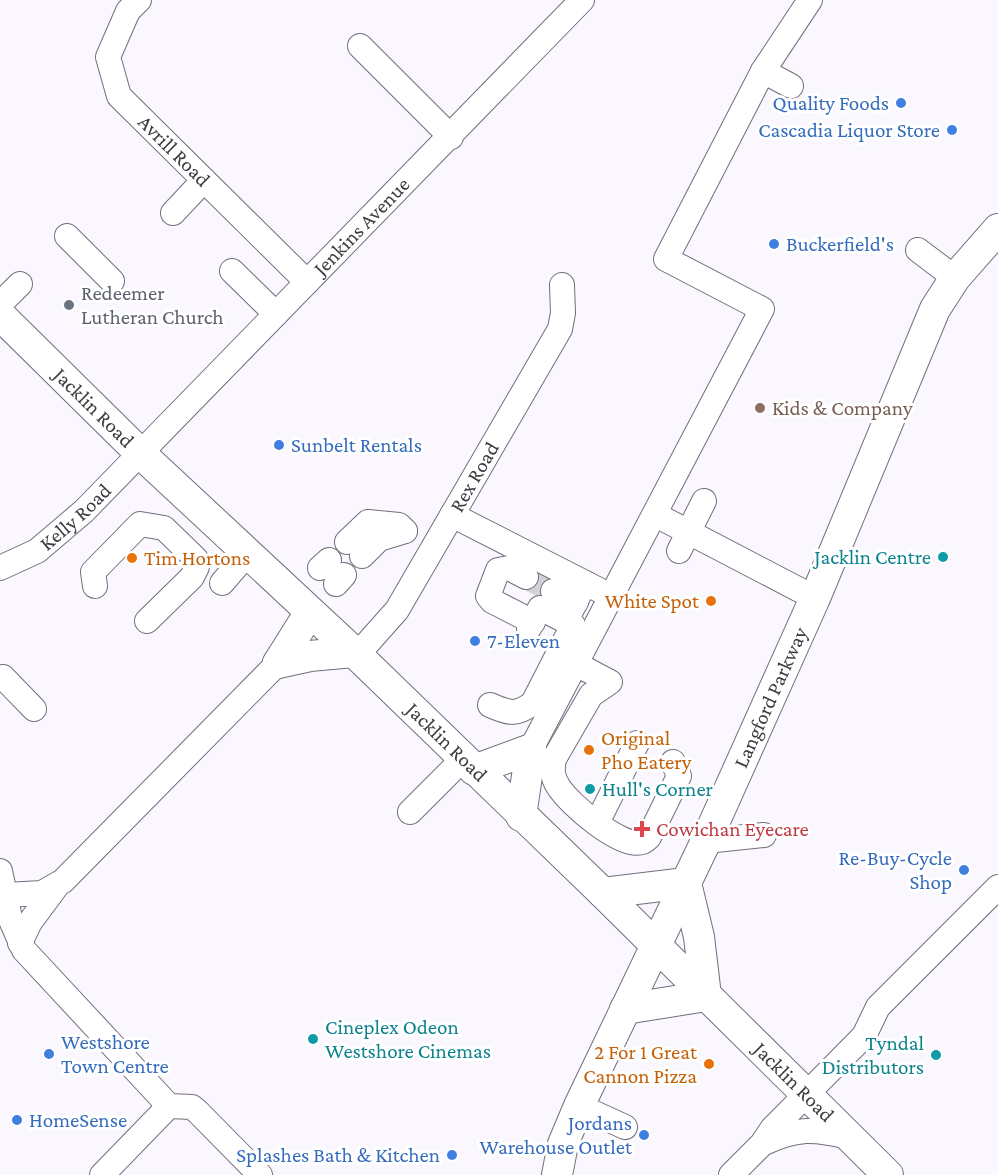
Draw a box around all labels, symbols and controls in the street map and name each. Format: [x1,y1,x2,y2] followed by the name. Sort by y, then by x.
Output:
[773,91,889,115] place label: Quality Foods
[894,96,908,110] marker: Quality Foods
[133,110,215,192] street label: Avrill Road
[758,118,940,142] place label: Cascadia Liquor Store
[945,123,959,137] marker: Cascadia Liquor Store
[307,172,415,282] street label: Jenkins Avenue
[786,232,894,256] place label: Buckerfield's
[767,237,781,251] marker: Buckerfield's
[81,281,224,329] place label: Redeemer Lutheran Church
[62,298,76,312] marker: Redeemer Lutheran Church
[47,361,139,453] street label: Jacklin Road
[772,396,913,420] place label: Kids & Company
[753,401,767,415] marker: Kids & Company
[291,433,422,457] place label: Sunbelt Rentals
[272,438,286,452] marker: Sunbelt Rentals
[445,438,504,516] street label: Rex Road
[35,478,116,556] street label: Kelly Road
[812,545,931,569] place label: Jacklin Centre
[144,546,250,570] place label: Tim Hortons
[936,550,950,564] marker: Jacklin Centre
[125,551,139,565] marker: Tim Hortons
[605,589,700,613] place label: White Spot
[704,594,718,608] marker: White Spot
[728,623,813,772] street label: Langford Parkway
[487,629,560,653] place label: 7-Eleven
[468,634,482,648] marker: 7-Eleven
[400,696,492,786] street label: Jacklin Road
[601,726,692,774] place label: Original Pho Eatery
[582,743,596,757] marker: Original Pho Eatery
[602,777,714,801] place label: Hull's Corner
[583,782,597,796] marker: Hull's Corner
[656,817,809,841] place label: Cowichan Eyecare
[633,820,651,838] marker: Cowichan Eyecare
[839,846,952,894] place label: Re-Buy-Cycle Shop
[957,863,971,877] marker: Re-Buy-Cycle Shop
[325,1015,491,1063] place label: Cineplex Odeon Westshore Cinemas
[61,1030,169,1078] place label: Westshore Town Centre
[822,1031,924,1079] place label: Tyndal Distributors
[306,1032,320,1046] marker: Cineplex Odeon Westshore Cinemas
[747,1036,839,1127] street label: Jacklin Road
[583,1040,698,1088] place label: 2 For 1 Great Cannon Pizza
[42,1047,56,1061] marker: Westshore Town Centre
[929,1048,943,1062] marker: Tyndal Distributors
[702,1057,716,1071] marker: 2 For 1 Great Cannon Pizza
[29,1108,127,1132] place label: HomeSense
[480,1111,633,1159] place label: Jordans Warehouse Outlet
[10,1113,24,1127] marker: HomeSense
[637,1128,651,1142] marker: Jordans Warehouse Outlet
[236,1143,440,1167] place label: Splashes Bath & Kitchen
[445,1148,459,1162] marker: Splashes Bath & Kitchen

